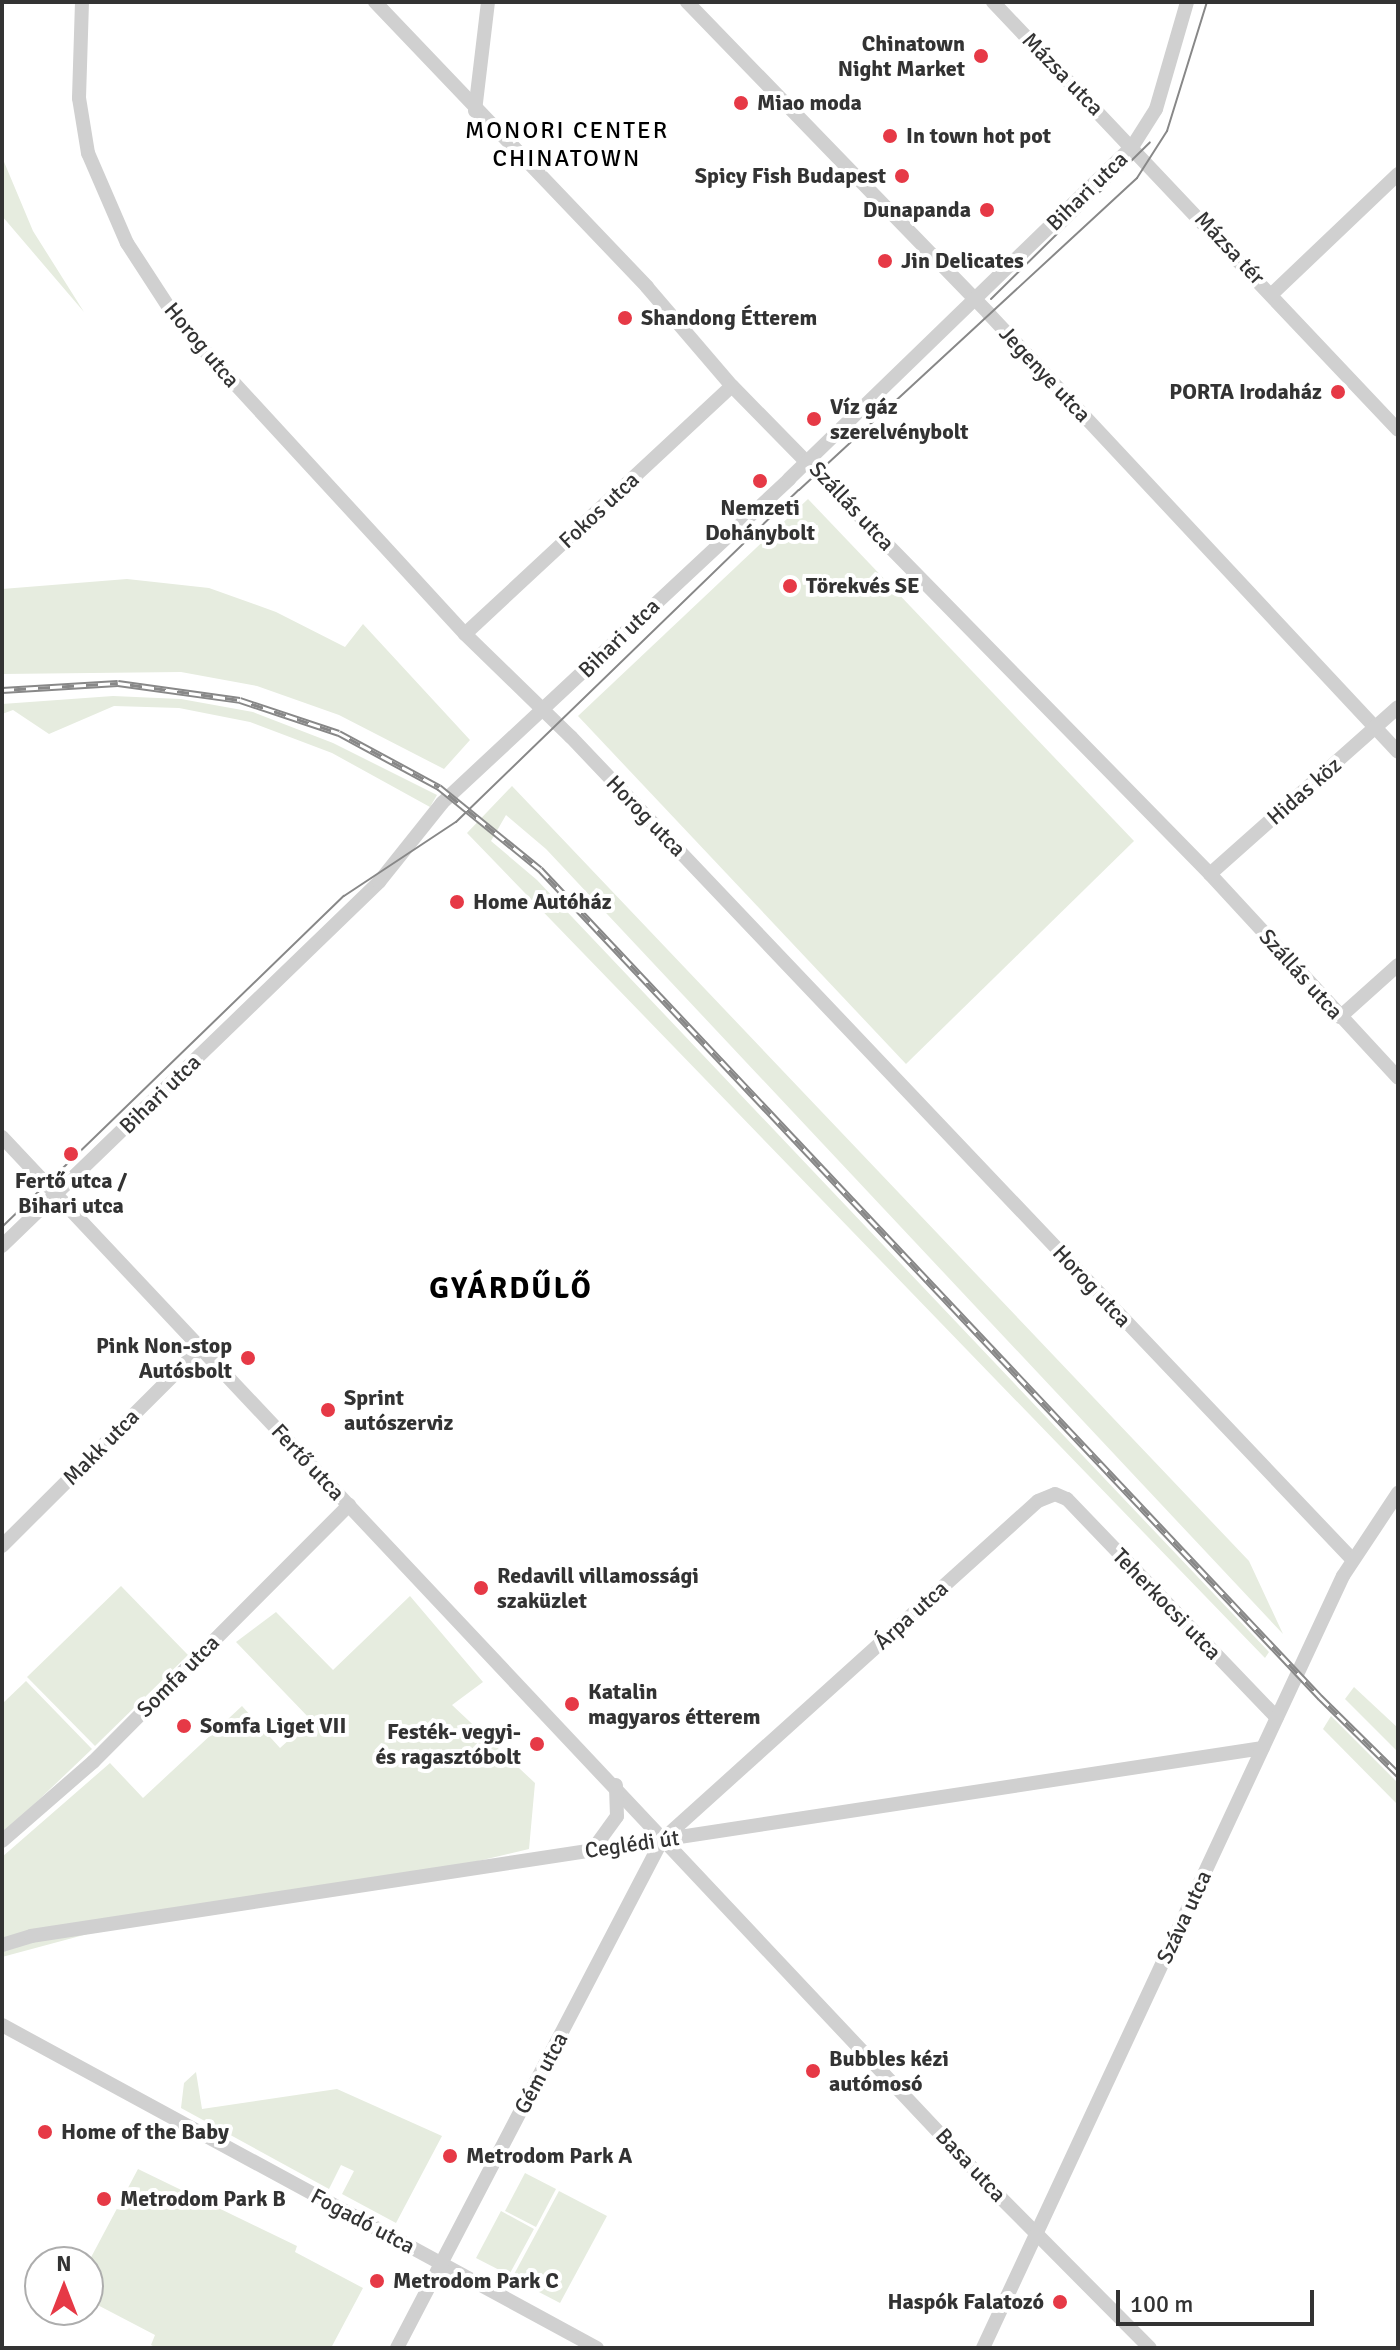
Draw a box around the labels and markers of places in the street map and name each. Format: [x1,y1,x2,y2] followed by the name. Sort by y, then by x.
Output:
[838,30,965,82] place label: Chinatown Night Market
[972,47,990,65] marker: Chinatown Night Market
[757,90,862,116] place label: Miao moda
[732,94,750,112] marker: Miao moda
[906,123,1051,149] place label: In town hot pot
[881,127,899,145] marker: In town hot pot
[695,163,886,189] place label: Spicy Fish Budapest
[893,167,911,185] marker: Spicy Fish Budapest
[863,197,971,223] place label: Dunapanda
[978,201,996,219] marker: Dunapanda
[901,248,1024,274] place label: Jin Delicates
[876,252,894,270] marker: Jin Delicates
[641,305,817,331] place label: Shandong Étterem
[616,309,634,327] marker: Shandong Étterem
[1169,379,1322,405] place label: PORTA Irodaház
[1329,383,1347,401] marker: PORTA Irodaház
[830,393,968,444] place label: Víz gáz szerelvénybolt
[805,410,823,428] marker: Víz gáz szerelvénybolt
[751,472,769,490] marker: Nemzeti Dohánybolt
[705,494,815,546] place label: Nemzeti Dohánybolt
[806,573,920,599] place label: Törekvés SE
[781,577,799,595] marker: Törekvés SE
[473,889,612,915] place label: Home Autóház
[448,893,466,911] marker: Home Autóház
[62,1145,80,1163] marker: Fertő utca / Bihari utca
[15,1167,127,1218] place label: Fertő utca / Bihari utca
[96,1332,232,1384] place label: Pink Non-stop Autósbolt
[239,1349,257,1367] marker: Pink Non-stop Autósbolt
[344,1384,453,1436] place label: Sprint autószerviz
[319,1401,337,1419] marker: Sprint autószerviz
[497,1562,699,1614] place label: Redavill villamossági szaküzlet
[472,1579,490,1597] marker: Redavill villamossági szaküzlet
[588,1678,760,1730] place label: Katalin magyaros étterem
[563,1695,581,1713] marker: Katalin magyaros étterem
[200,1713,346,1739] place label: Somfa Liget VII
[175,1717,193,1735] marker: Somfa Liget VII
[375,1718,521,1770] place label: Festék- vegyi- és ragasztóbolt
[528,1735,546,1753] marker: Festék- vegyi- és ragasztóbolt
[829,2045,949,2096] place label: Bubbles kézi autómosó
[804,2062,822,2080] marker: Bubbles kézi autómosó
[61,2119,229,2145] place label: Home of the Baby
[36,2123,54,2141] marker: Home of the Baby
[466,2143,632,2169] place label: Metrodom Park A
[441,2147,459,2165] marker: Metrodom Park A
[120,2186,286,2212] place label: Metrodom Park B
[95,2190,113,2208] marker: Metrodom Park B
[393,2268,559,2294] place label: Metrodom Park C
[368,2272,386,2290] marker: Metrodom Park C
[887,2289,1044,2315] place label: Haspók Falatozó
[1051,2293,1069,2311] marker: Haspók Falatozó

